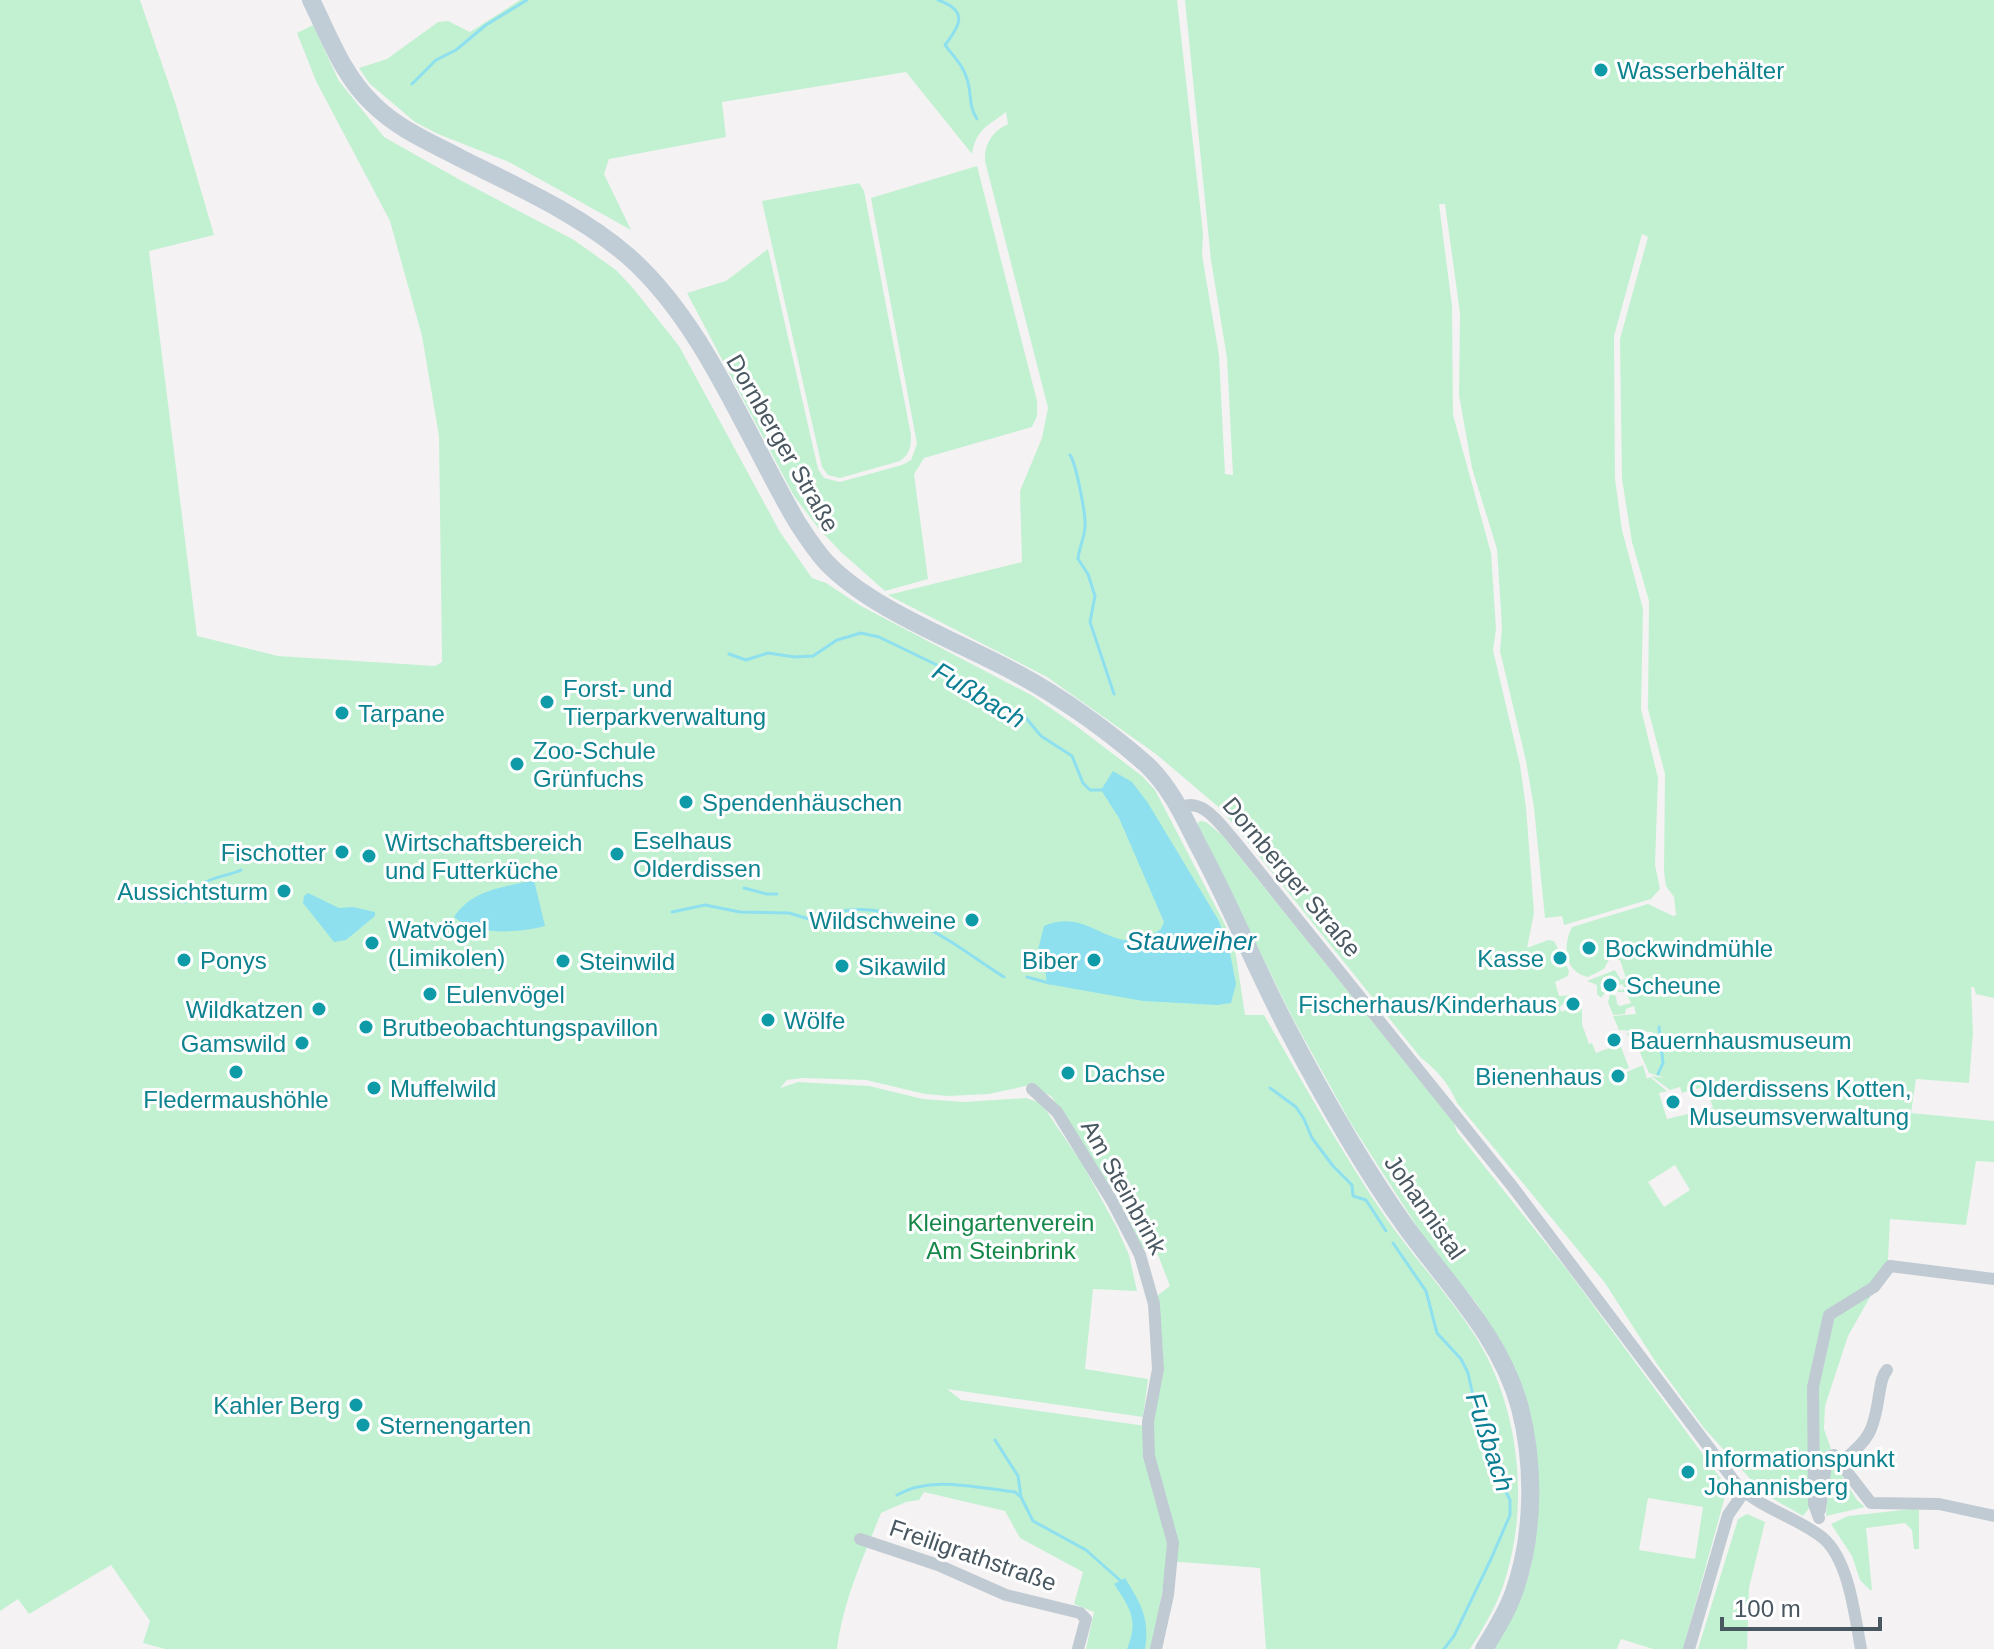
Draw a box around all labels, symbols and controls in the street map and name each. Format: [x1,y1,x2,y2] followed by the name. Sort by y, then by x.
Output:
[1617,57,1784,84] place label: Wasserbehälter
[1592,61,1610,79] marker: Wasserbehälter
[721,350,845,536] street label: Dornberger Straße
[927,656,1031,734] water label: Fußbach
[563,675,766,730] place label: Forst- und Tierparkverwaltung
[538,693,556,711] marker: Forst- und Tierparkverwaltung
[358,700,445,727] place label: Tarpane
[333,704,351,722] marker: Tarpane
[533,737,656,792] place label: Zoo-Schule Grünfuchs
[508,755,526,773] marker: Zoo-Schule Grünfuchs
[702,789,902,816] place label: Spendenhäuschen
[1217,792,1367,962] street label: Dornberger Straße
[677,793,695,811] marker: Spendenhäuschen
[633,827,761,882] place label: Eselhaus Olderdissen
[385,829,582,884] place label: Wirtschaftsbereich und Futterküche
[221,839,326,866] place label: Fischotter
[333,843,351,861] marker: Fischotter
[608,845,626,863] marker: Eselhaus Olderdissen
[360,847,378,865] marker: Wirtschaftsbereich und Futterküche
[117,878,268,905] place label: Aussichtsturm
[275,882,293,900] marker: Aussichtsturm
[809,907,956,934] place label: Wildschweine
[963,911,981,929] marker: Wildschweine
[388,916,505,971] place label: Watvögel (Limikolen)
[1126,926,1257,956] water label: Stauweiher
[363,934,381,952] marker: Watvögel (Limikolen)
[1605,935,1773,962] place label: Bockwindmühle
[1580,939,1598,957] marker: Bockwindmühle
[1477,945,1544,972] place label: Kasse
[200,947,267,974] place label: Ponys
[1022,947,1078,974] place label: Biber
[579,948,675,975] place label: Steinwild
[1551,949,1569,967] marker: Kasse
[175,951,193,969] marker: Ponys
[1085,951,1103,969] marker: Biber
[554,952,572,970] marker: Steinwild
[858,953,946,980] place label: Sikawild
[833,957,851,975] marker: Sikawild
[1626,972,1721,999] place label: Scheune
[1601,976,1619,994] marker: Scheune
[446,981,565,1008] place label: Eulenvögel
[421,985,439,1003] marker: Eulenvögel
[1298,991,1557,1018] place label: Fischerhaus/Kinderhaus
[1564,995,1582,1013] marker: Fischerhaus/Kinderhaus
[186,996,303,1023] place label: Wildkatzen
[310,1000,328,1018] marker: Wildkatzen
[784,1007,845,1034] place label: Wölfe
[759,1011,777,1029] marker: Wölfe
[382,1014,658,1041] place label: Brutbeobachtungspavillon
[357,1018,375,1036] marker: Brutbeobachtungspavillon
[1630,1027,1851,1054] place label: Bauernhausmuseum
[181,1030,286,1057] place label: Gamswild
[1605,1031,1623,1049] marker: Bauernhausmuseum
[293,1034,311,1052] marker: Gamswild
[1084,1060,1165,1087] place label: Dachse
[227,1063,245,1081] marker: Fledermaushöhle
[1475,1063,1602,1090] place label: Bienenhaus
[1059,1064,1077,1082] marker: Dachse
[1609,1067,1627,1085] marker: Bienenhaus
[390,1075,496,1102] place label: Muffelwild
[1689,1075,1912,1130] place label: Olderdissens Kotten, Museumsverwaltung
[365,1079,383,1097] marker: Muffelwild
[143,1086,329,1113] place label: Fledermaushöhle
[1664,1093,1682,1111] marker: Olderdissens Kotten, Museumsverwaltung
[1076,1115,1173,1260] street label: Am Steinbrink
[1379,1150,1471,1264] street label: Johannistal
[908,1209,1094,1264] park label: Kleingartenverein Am Steinbrink
[1460,1389,1520,1495] water label: Fußbach
[213,1392,340,1419] place label: Kahler Berg
[347,1396,365,1414] marker: Kahler Berg
[379,1412,531,1439] place label: Sternengarten
[354,1416,372,1434] marker: Sternengarten
[1704,1445,1895,1500] place label: Informationspunkt Johannisberg
[1679,1463,1697,1481] marker: Informationspunkt Johannisberg
[886,1514,1060,1596] street label: Freiligrathstraße
[1722,1581,1880,1631] scale bar
[1734,1595,1801,1622] text: 100 m

